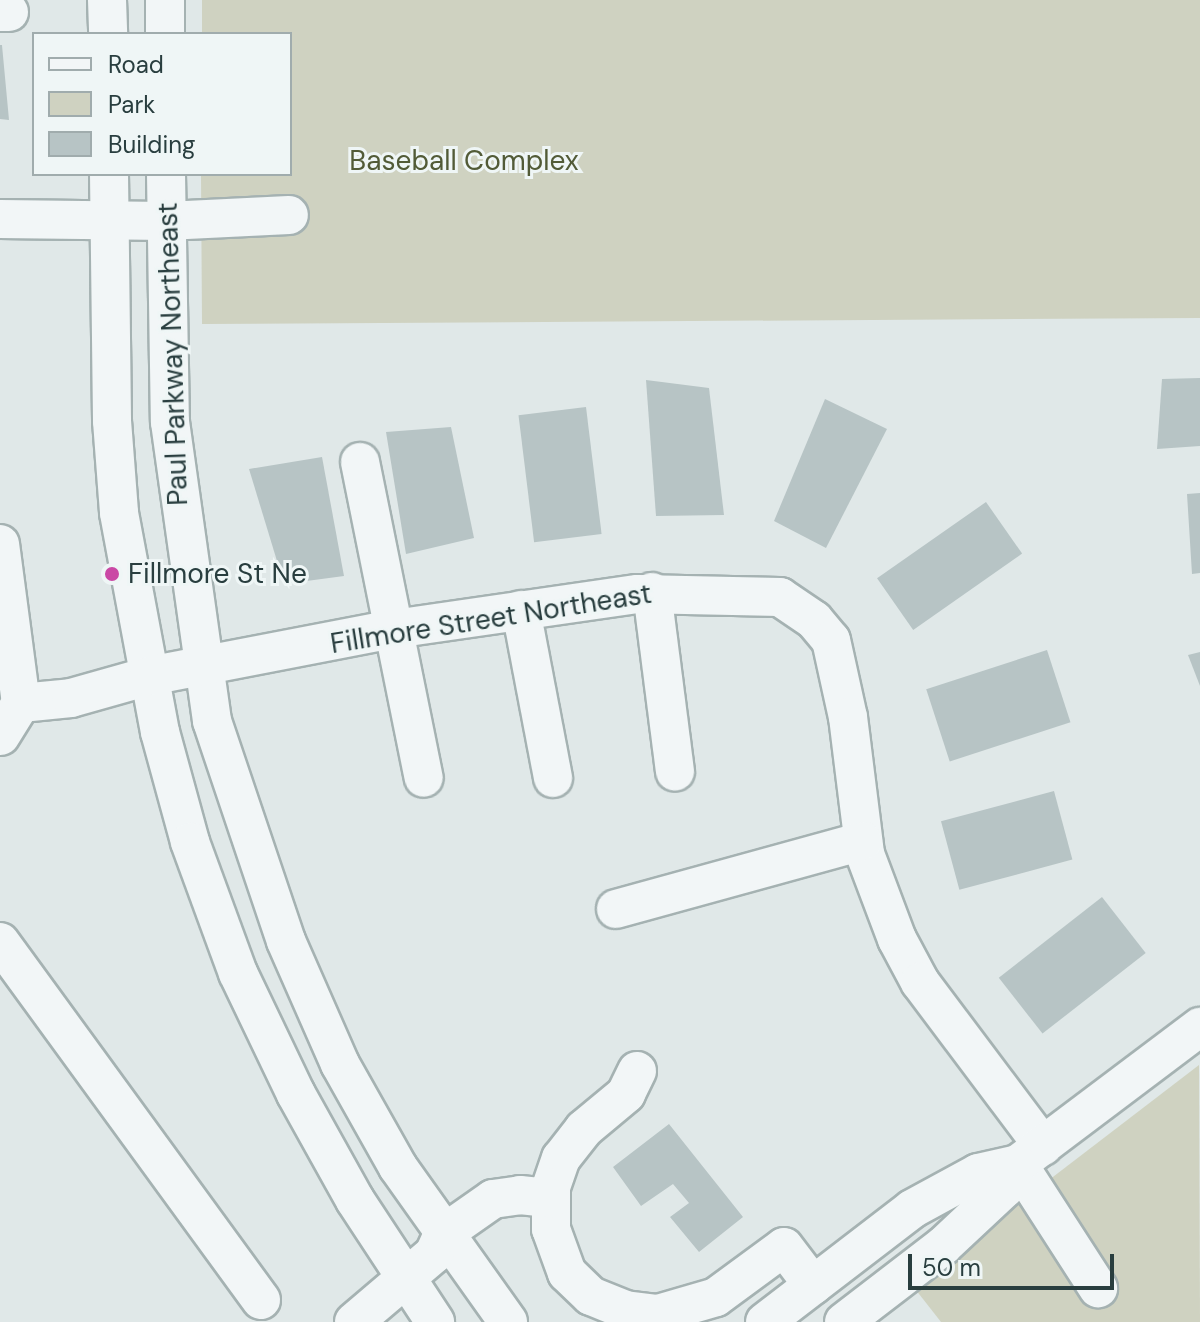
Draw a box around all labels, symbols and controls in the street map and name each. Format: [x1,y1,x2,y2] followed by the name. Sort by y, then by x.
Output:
[32,32,292,176] legend
[108,49,164,80] text: Road
[108,89,155,120] text: Park
[108,129,195,160] text: Building
[349,144,579,178] park label: Baseball Complex
[151,202,195,506] street label: Paul Parkway Northeast
[128,557,307,591] place label: Fillmore St Ne
[103,565,121,583] marker: Fillmore St Ne
[328,577,654,661] street label: Fillmore Street Northeast
[912,1238,1118,1288] scale bar
[922,1252,981,1283] text: 50 m

